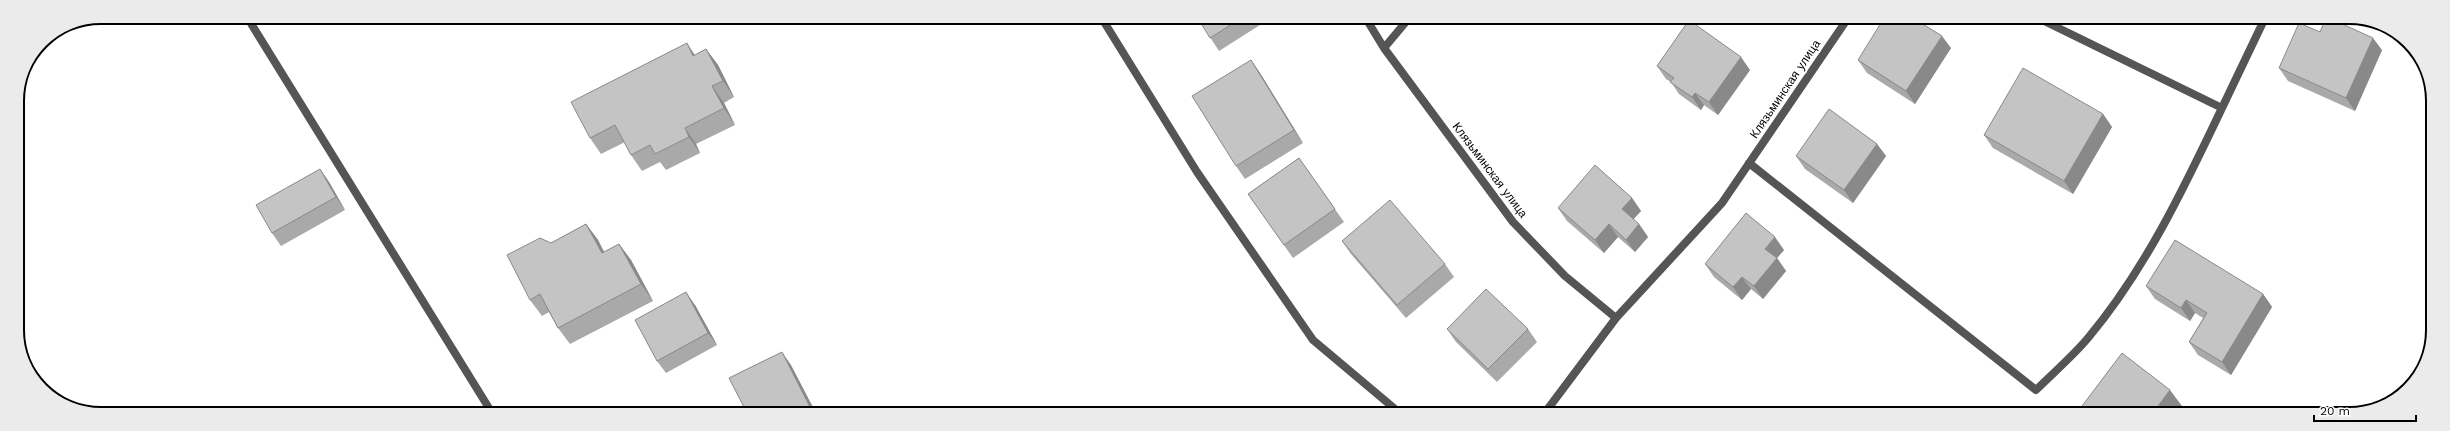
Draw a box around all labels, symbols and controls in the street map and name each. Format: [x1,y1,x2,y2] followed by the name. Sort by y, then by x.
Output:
[1747,37,1823,141] street label: Клязьминская улица
[1450,120,1531,221] street label: Клязьминская улица
[2314,397,2416,423] scale bar
[2320,404,2350,418] text: 20 m

